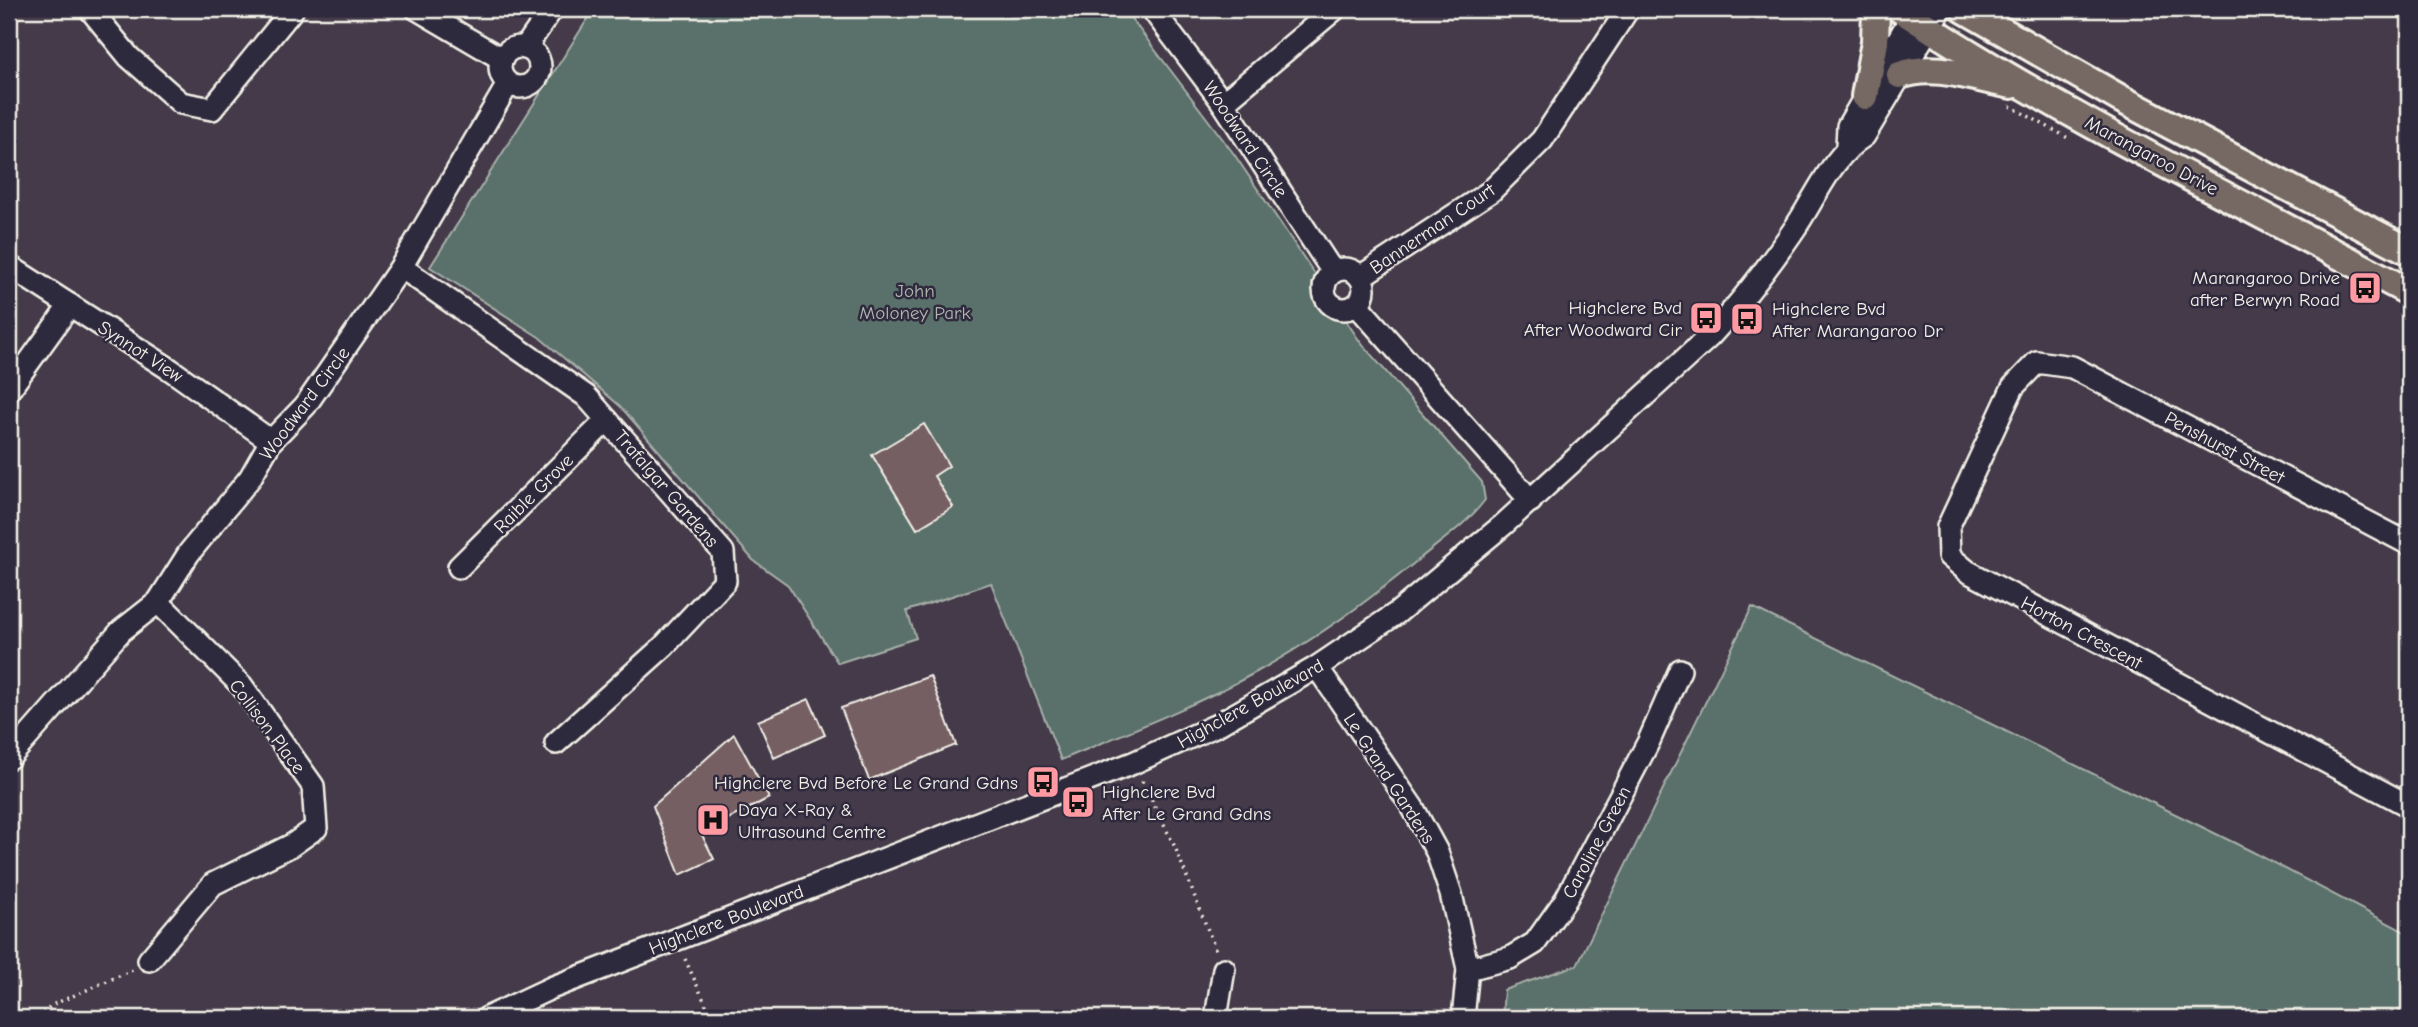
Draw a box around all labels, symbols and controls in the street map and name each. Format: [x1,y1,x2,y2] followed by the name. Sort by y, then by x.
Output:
[1198,77,1292,202] street label: Woodward Circle
[2081,112,2222,200] street label: Marangaroo Drive
[1366,178,1500,279] street label: Bannerman Court
[2190,267,2340,311] place label: Marangaroo Drive after Berwyn Road
[2346,269,2384,307] bus stop icon: Marangaroo Drive after Berwyn Road
[859,280,972,324] park label: John Moloney Park
[1524,297,1682,341] place label: Highclere Bvd After Woodward Cir
[1772,298,1943,342] place label: Highclere Bvd After Marangaroo Dr
[1687,299,1725,337] bus stop icon: Highclere Bvd After Woodward Cir
[1728,300,1766,338] bus stop icon: Highclere Bvd After Marangaroo Dr
[94,316,188,388] street label: Synnot View
[255,343,354,464] street label: Woodward Circle
[2161,407,2289,489] street label: Penshurst Street
[609,426,723,552] street label: Trafalgar Gardens
[489,449,578,538] street label: Raible Grove
[2017,592,2146,674] street label: Horton Crescent
[1174,655,1327,753] street label: Highclere Boulevard
[225,675,310,778] street label: Collison Place
[1339,709,1440,848] street label: Le Grand Gardens
[1024,763,1062,801] bus stop icon: Highclere Bvd Before Le Grand Gdns
[714,772,1018,794] place label: Highclere Bvd Before Le Grand Gdns
[1102,781,1271,825] place label: Highclere Bvd After Le Grand Gdns
[1059,783,1097,821] bus stop icon: Highclere Bvd After Le Grand Gdns
[1558,783,1636,902] street label: Caroline Green
[738,799,886,843] place label: Daya X-Ray & Ultrasound Centre
[694,801,732,839] hospital icon: Daya X-Ray & Ultrasound Centre
[646,880,807,960] street label: Highclere Boulevard

